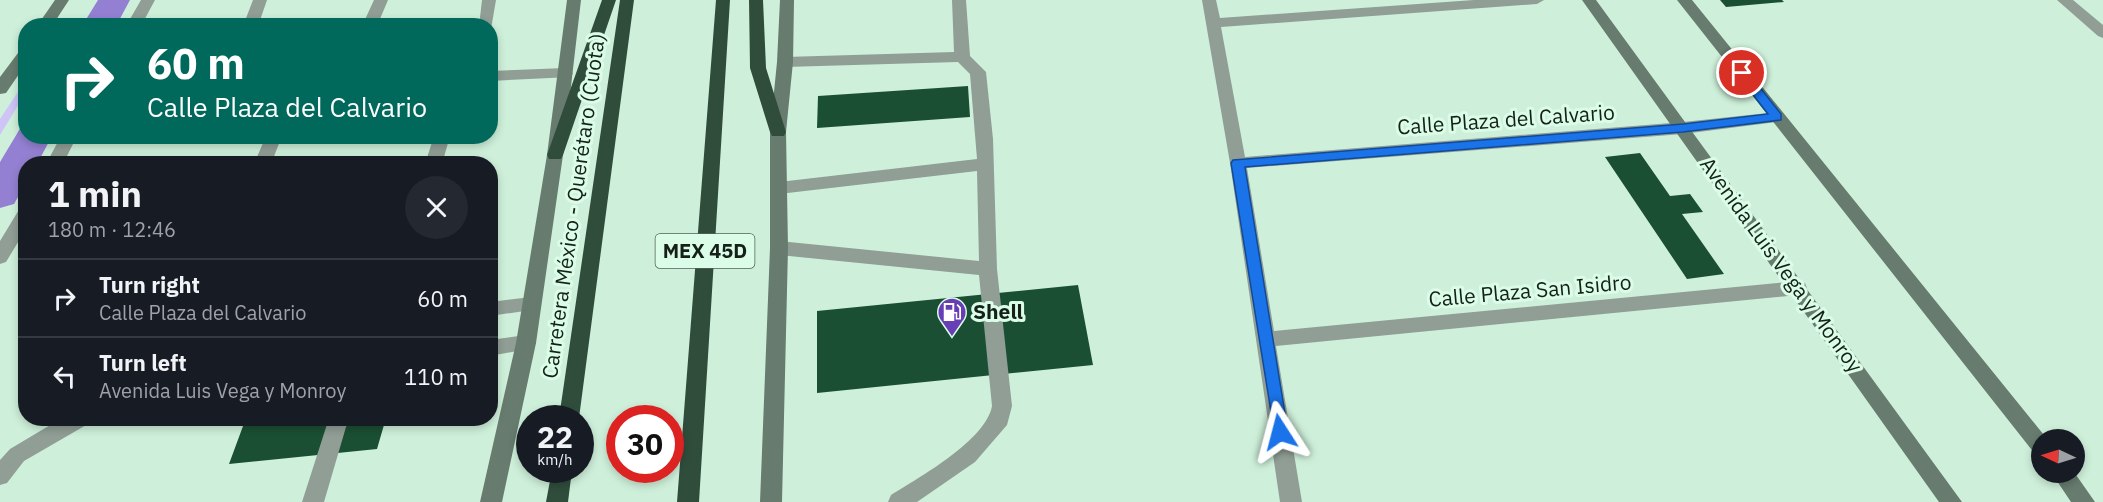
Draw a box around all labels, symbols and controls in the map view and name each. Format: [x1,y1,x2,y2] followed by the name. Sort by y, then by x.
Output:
[535,32,611,380] street label: Carretera México - Querétaro (Cuota)
[147,36,245,91] text: 60 m
[48,42,126,120] icon: right
[1716,47,1767,98] pin
[1725,56,1758,89] icon: arrive
[147,89,427,124] text: Calle Plaza del Calvario
[1396,97,1616,141] street label: Calle Plaza del Calvario
[1694,151,1870,378] street label: Avenida Luis Vega y Monroy
[48,170,142,217] text: 1 min
[405,176,468,239] button: close
[48,216,176,243] text: 180 m · 12:46
[656,234,754,268] road number: MEX 45D
[1427,267,1632,313] street label: Calle Plaza San Isidro
[99,270,200,299] text: Turn right
[48,282,81,315] icon: right
[417,284,468,313] text: 60 m
[936,296,968,338] fuel station icon: Shell
[973,297,1023,325] place label: Shell
[99,299,306,326] text: Calle Plaza del Calvario
[99,348,187,377] text: Turn left
[48,360,81,393] icon: left
[404,362,468,391] text: 110 m
[99,377,346,404] text: Avenida Luis Vega y Monroy
[1248,400,1312,464] position arrow
[606,405,684,483] speed limit sign: 30
[537,417,573,456] text: 22
[2031,429,2085,483] north arrow
[2031,429,2085,483] map controls
[537,450,573,469] text: km/h

